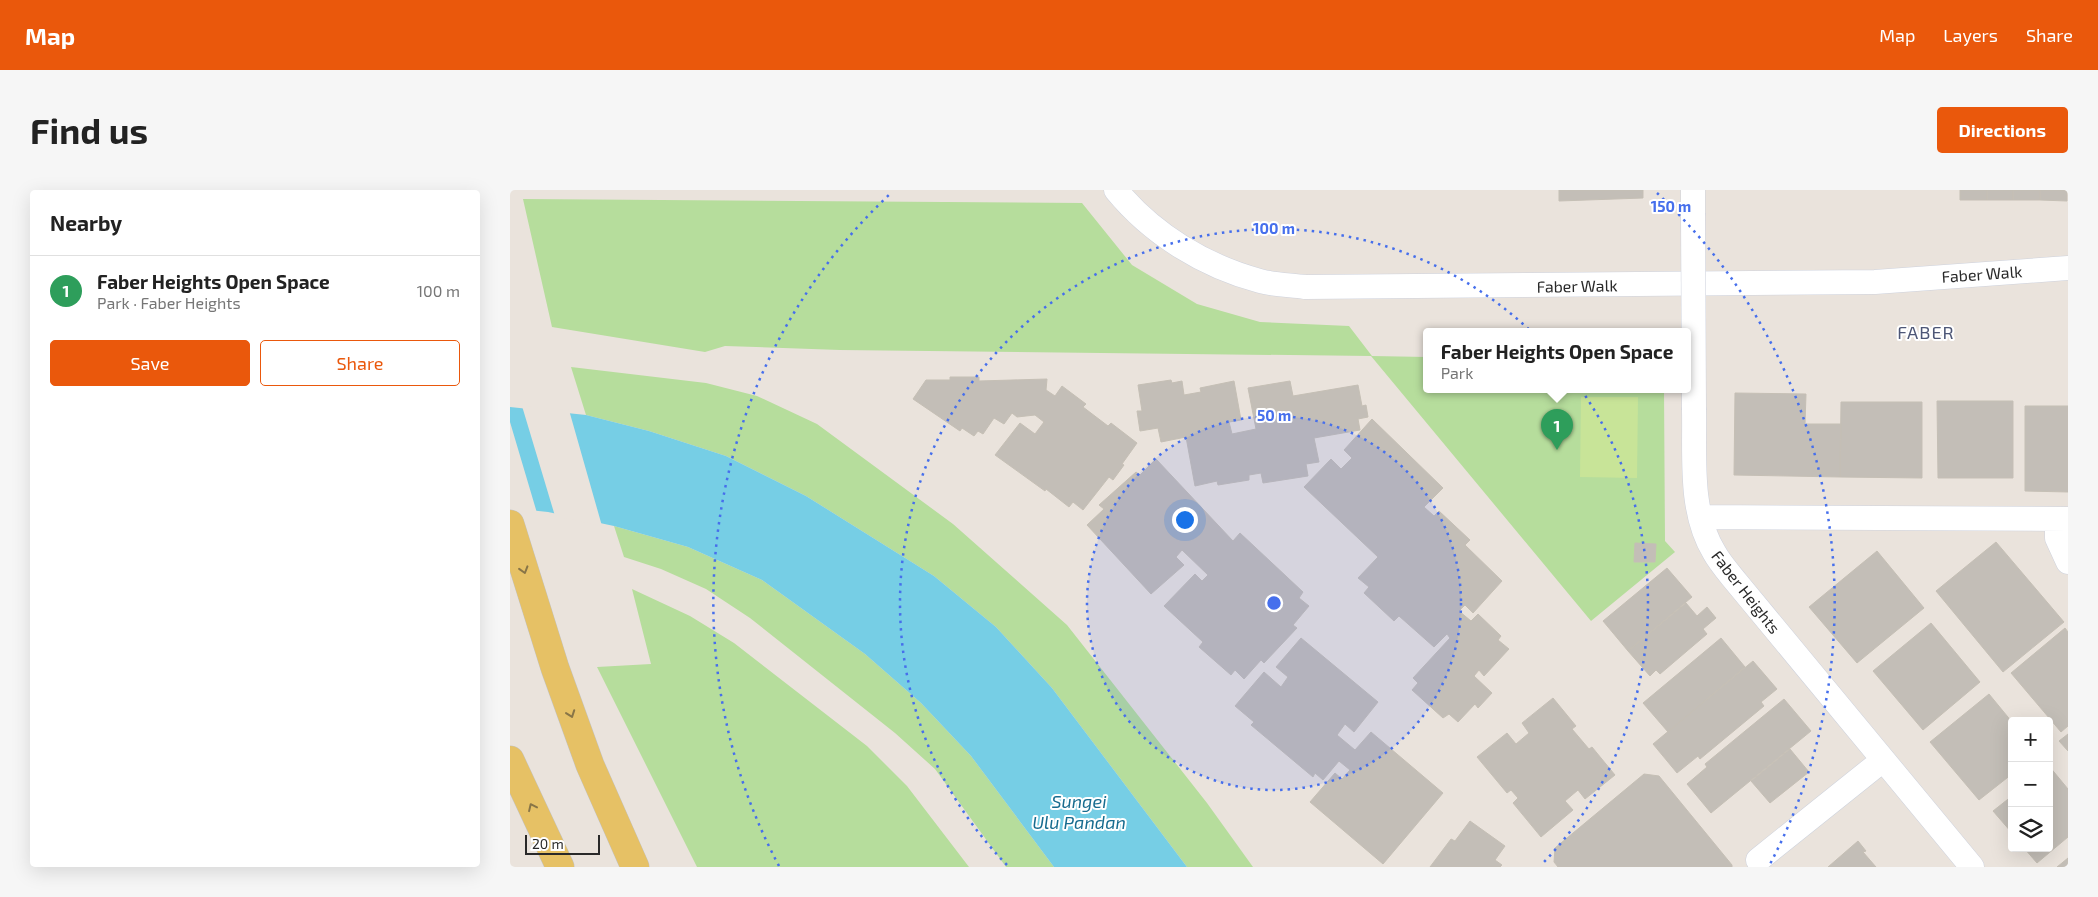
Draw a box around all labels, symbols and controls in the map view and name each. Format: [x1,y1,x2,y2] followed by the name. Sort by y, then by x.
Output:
[25,21,75,50] text: Map
[1879,24,1915,46] text: Map
[1943,24,1998,46] text: Layers
[2026,24,2073,46] text: Share
[1937,107,2068,153] button: Directions
[30,109,148,151] text: Find us
[1651,197,1691,215] text: 150 m
[50,210,122,235] text: Nearby
[1253,219,1295,237] text: 100 m
[1941,261,2023,286] street label: Faber Walk
[97,270,330,293] text: Faber Heights Open Space
[1536,275,1618,296] street label: Faber Walk
[63,281,69,300] text: 1
[417,281,460,300] text: 100 m
[97,293,241,312] text: Park · Faber Heights
[1897,321,1955,343] district label: FABER
[1423,328,1691,393] popup
[50,340,250,386] button: Save
[260,340,460,386] button: Share
[1441,340,1673,363] text: Faber Heights Open Space
[1441,363,1473,382] text: Park
[1257,406,1291,424] text: 50 m
[1541,409,1573,450] pin: 1
[1172,507,1198,533] your location
[1708,546,1785,637] street label: Faber Heights
[519,566,529,574] one-way arrow
[1265,594,1283,612] centre of rings
[565,709,575,718] one-way arrow
[2008,717,2053,852] map controls
[2008,717,2053,762] button: +
[2008,762,2053,807] button: −
[1032,790,1126,833] water label: Sungei Ulu Pandan
[527,803,538,812] one-way arrow
[2008,807,2053,852] button: layers
[525,832,600,855] scale bar
[532,835,564,852] text: 20 m

